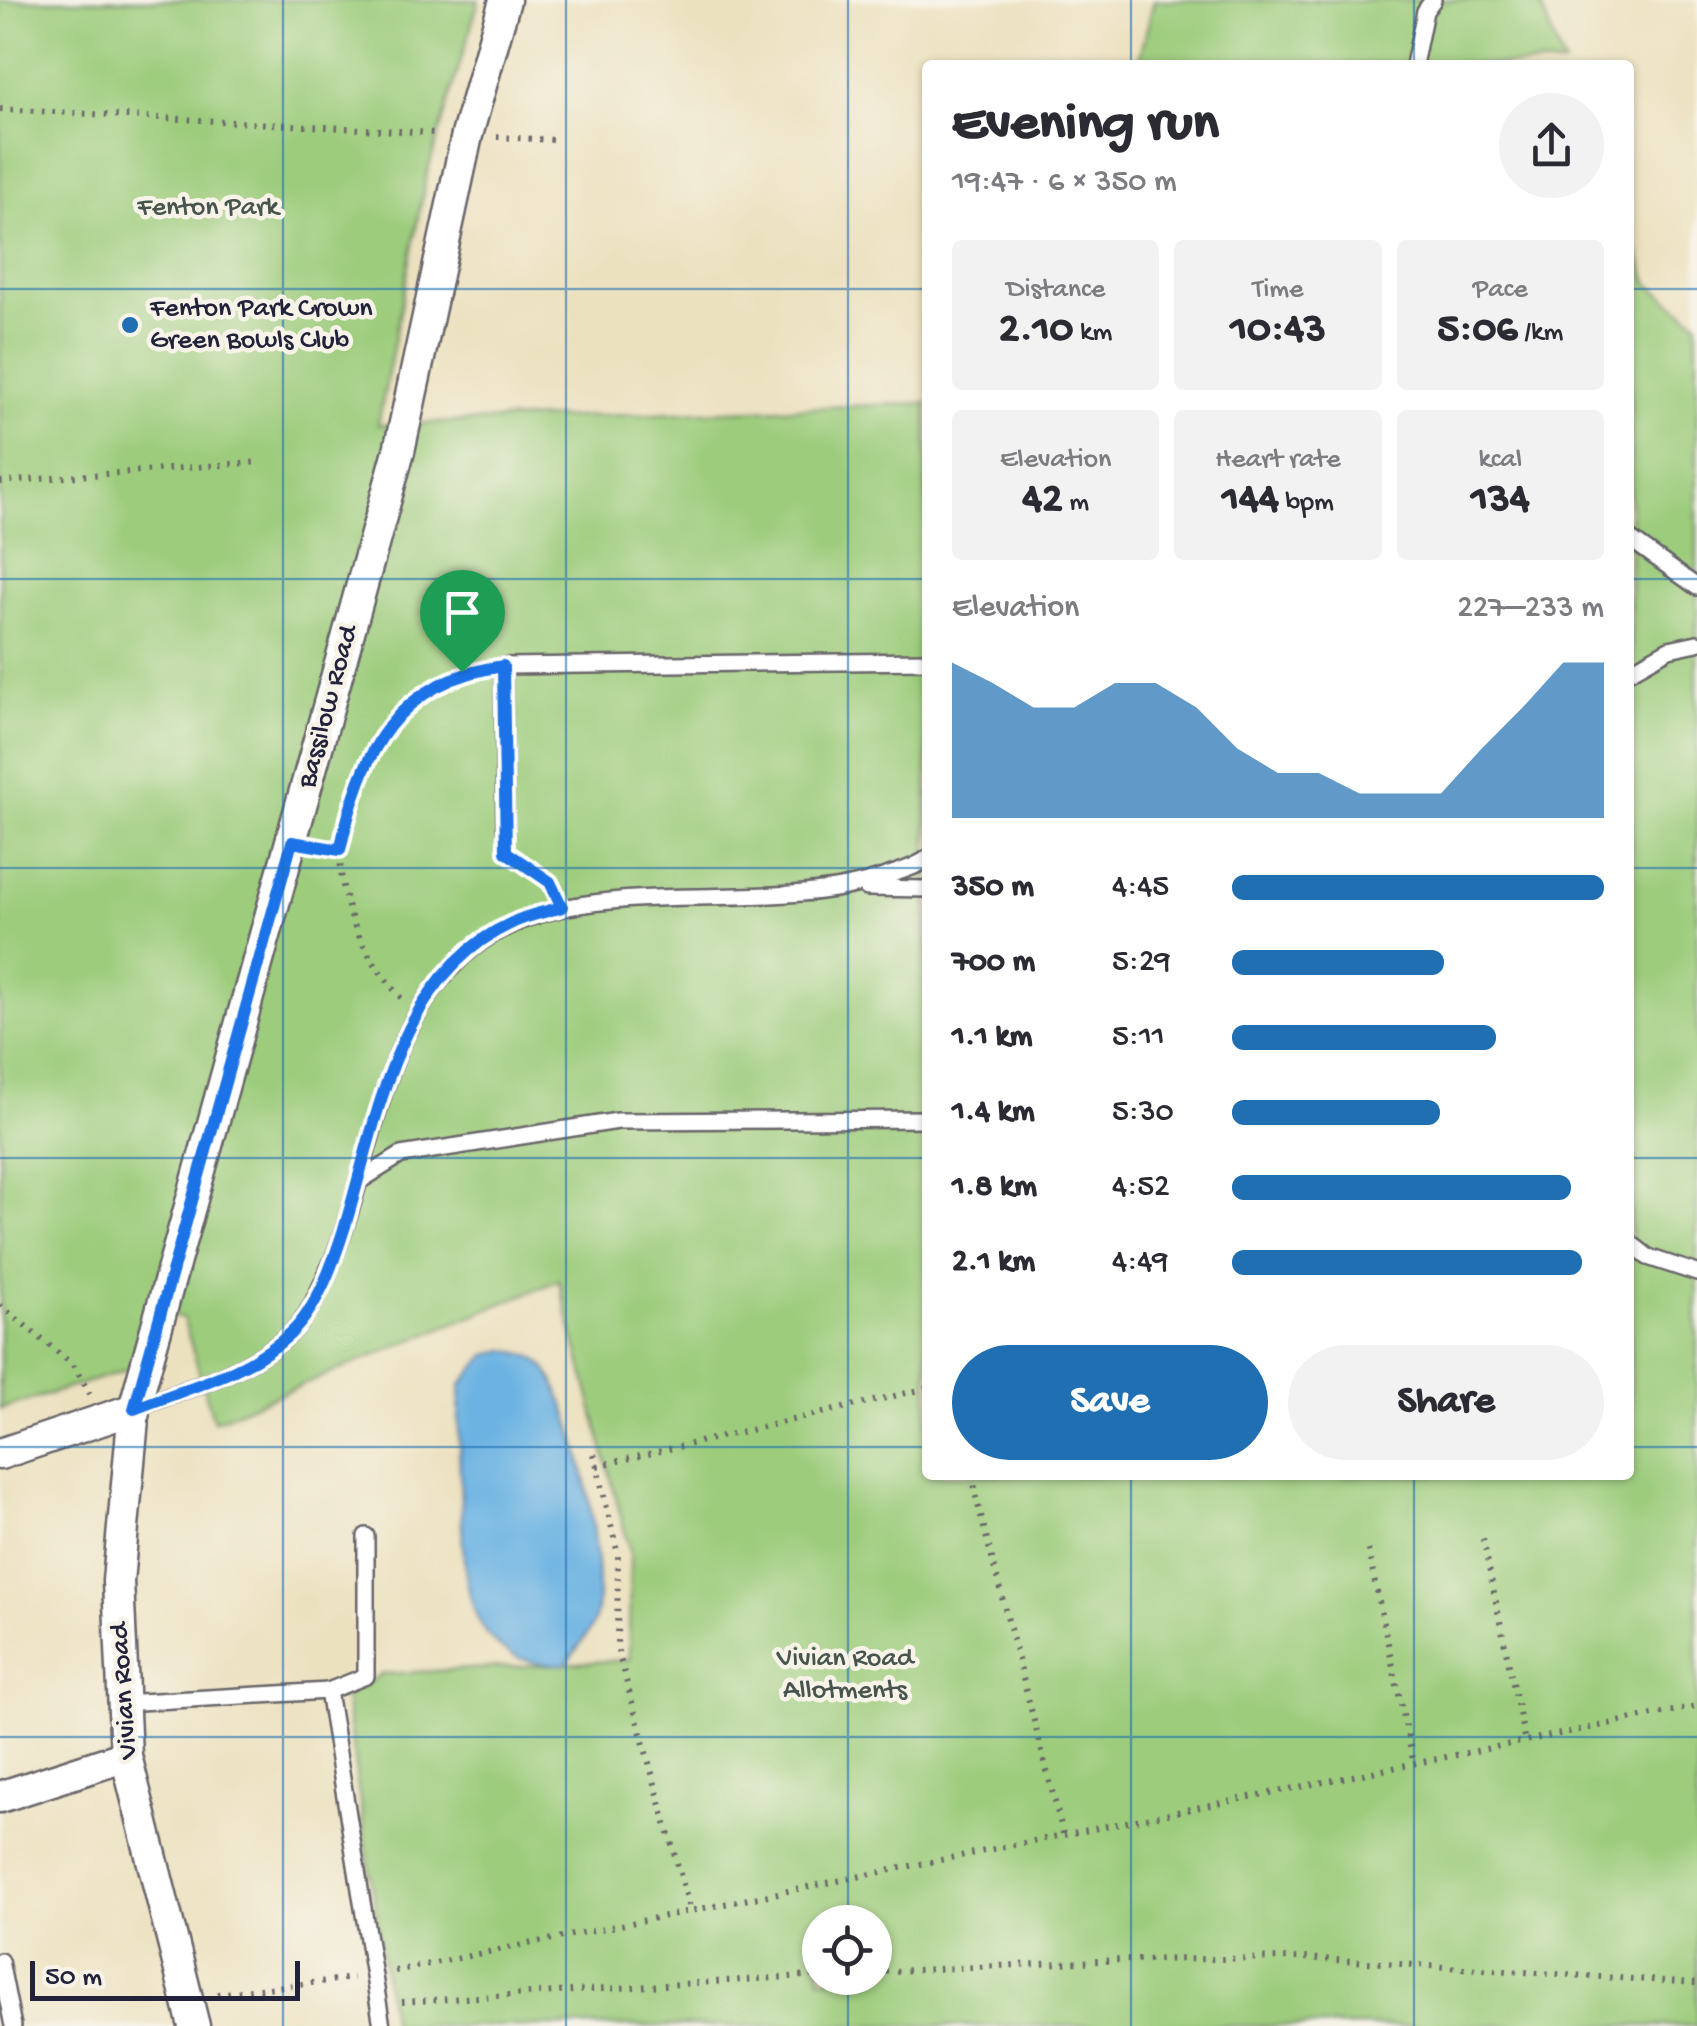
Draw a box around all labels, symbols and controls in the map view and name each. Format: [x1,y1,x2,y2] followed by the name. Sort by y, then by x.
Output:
[1499,93,1604,198] button: share
[952,94,1219,158] text: Evening run
[952,164,1177,202] text: 19:47 · 6 × 350 m
[136,192,281,225] park label: Fenton Park
[1006,274,1105,307] text: Distance
[1252,274,1304,307] text: Time
[1473,274,1528,307] text: Pace
[149,293,373,358] place label: Fenton Park Crown Green Bowls Club
[999,307,1073,356] text: 2.10
[1230,307,1326,356] text: 10:43
[1437,307,1518,356] text: 5:06
[119,314,141,336] marker: Fenton Park Crown Green Bowls Club
[1073,317,1112,350] text: km
[1518,317,1563,350] text: /km
[1000,444,1111,477] text: Elevation
[1215,444,1341,477] text: Heart rate
[1478,444,1522,477] text: kcal
[1022,477,1063,526] text: 42
[1222,477,1279,526] text: 144
[1471,477,1530,526] text: 134
[1063,487,1089,520] text: m
[1279,487,1334,520] text: bpm
[420,570,505,673] pin
[435,585,490,640] icon: arrive
[952,590,1079,628] text: Elevation
[1457,590,1604,628] text: 227–233 m
[291,620,367,793] street label: Bassilow Road
[952,869,1034,907] text: 350 m
[1112,869,1169,907] text: 4:45
[952,944,1035,982] text: 700 m
[1112,944,1171,982] text: 5:29
[952,1019,1032,1057] text: 1.1 km
[1112,1019,1165,1057] text: 5:11
[952,1094,1035,1132] text: 1.4 km
[1112,1094,1174,1132] text: 5:30
[952,1169,1037,1207] text: 1.8 km
[1112,1169,1170,1207] text: 4:52
[952,1244,1035,1282] text: 2.1 km
[1112,1244,1168,1282] text: 4:49
[952,1345,1268,1460] button: Save
[1288,1345,1604,1460] button: Share
[104,1619,146,1761] street label: Vivian Road
[776,1643,916,1708] park label: Vivian Road Allotments
[802,1905,892,1995] map controls
[802,1905,892,1995] button: locate
[30,1956,300,2000] scale bar
[45,1962,102,1995] text: 50 m

